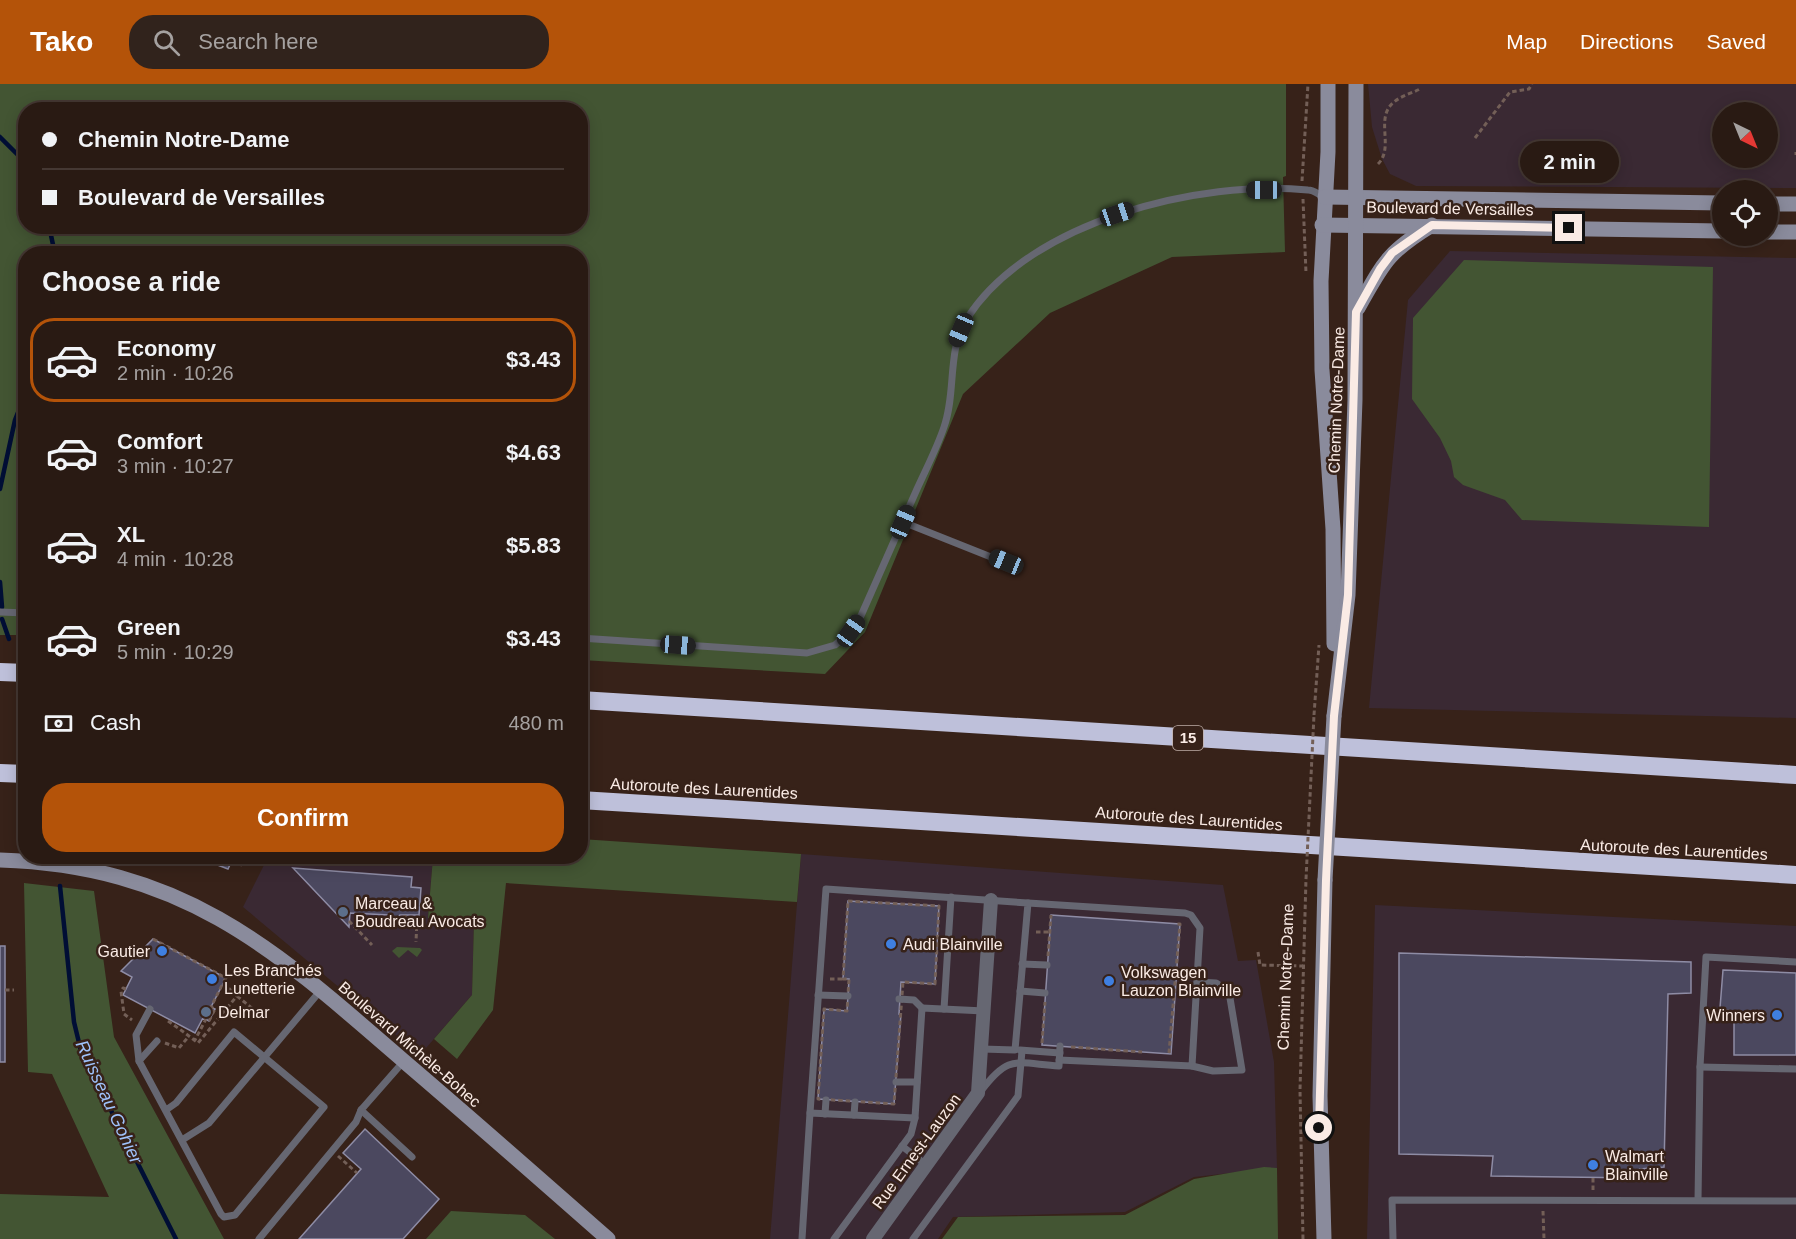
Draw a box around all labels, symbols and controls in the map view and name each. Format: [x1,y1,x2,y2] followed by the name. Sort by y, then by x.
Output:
[129,15,549,69] search box
[30,26,93,57] text: Tako
[150,26,183,59] icon: search
[198,29,318,54] text: Search here
[1506,30,1547,53] text: Map
[1580,30,1673,53] text: Directions
[1706,30,1766,53] text: Saved
[1712,102,1778,168] north arrow
[1712,102,1778,246] map controls
[78,127,289,152] text: Chemin Notre-Dame
[1520,141,1618,183] callout: 2 min
[1543,151,1596,173] text: 2 min
[1712,180,1778,246] button: locate
[1246,181,1282,199] car
[78,185,325,210] text: Boulevard de Versailles
[1366,199,1534,218] street label: Boulevard de Versailles
[1097,200,1137,228] car
[1555,214,1582,241] route end
[42,267,221,297] text: Choose a ride
[946,310,976,350] car
[1325,326,1348,474] street label: Chemin Notre-Dame
[45,333,99,387] icon: car
[117,336,216,361] text: Economy
[506,347,561,372] text: $3.43
[117,362,234,384] text: 2 min · 10:26
[45,426,99,480] icon: car
[117,429,203,454] text: Comfort
[506,440,561,465] text: $4.63
[117,455,234,477] text: 3 min · 10:27
[888,502,918,542] car
[45,519,99,573] icon: car
[117,522,145,547] text: XL
[506,533,561,558] text: $5.83
[986,547,1026,577] car
[117,548,234,570] text: 4 min · 10:28
[833,611,869,651] car
[45,612,99,666] icon: car
[117,615,181,640] text: Green
[506,626,561,651] text: $3.43
[659,635,697,655] car
[117,641,234,663] text: 5 min · 10:29
[42,707,75,740] icon: cash
[90,710,141,735] text: Cash
[508,712,564,734] text: 480 m
[1173,726,1203,750] road number: 15
[610,775,798,802] street label: Autoroute des Laurentides
[42,783,564,852] button: Confirm
[1095,803,1283,834] street label: Autoroute des Laurentides
[1580,836,1768,863] street label: Autoroute des Laurentides
[355,895,485,930] place label: Marceau & Boudreau Avocats
[1274,903,1297,1051] street label: Chemin Notre-Dame
[336,905,350,919] marker: Marceau & Boudreau Avocats
[903,936,1003,953] place label: Audi Blainville
[884,937,898,951] marker: Audi Blainville
[98,943,151,960] place label: Gautier
[155,944,169,958] marker: Gautier
[224,962,322,997] place label: Les Branchés Lunetterie
[1121,964,1241,999] place label: Volkswagen Lauzon Blainville
[205,972,219,986] marker: Les Branchés Lunetterie
[1102,974,1116,988] marker: Volkswagen Lauzon Blainville
[335,978,484,1111] street label: Boulevard Michèle-Bohec
[218,1004,270,1021] place label: Delmar
[199,1005,213,1019] marker: Delmar
[1706,1007,1765,1024] place label: Winners
[1770,1008,1784,1022] marker: Winners
[72,1037,147,1168] water label: Ruisseau Gohier
[869,1091,964,1212] street label: Rue Ernest-Lauzon
[1305,1114,1332,1141] route start
[1605,1148,1668,1183] place label: Walmart Blainville
[1586,1158,1600,1172] marker: Walmart Blainville

